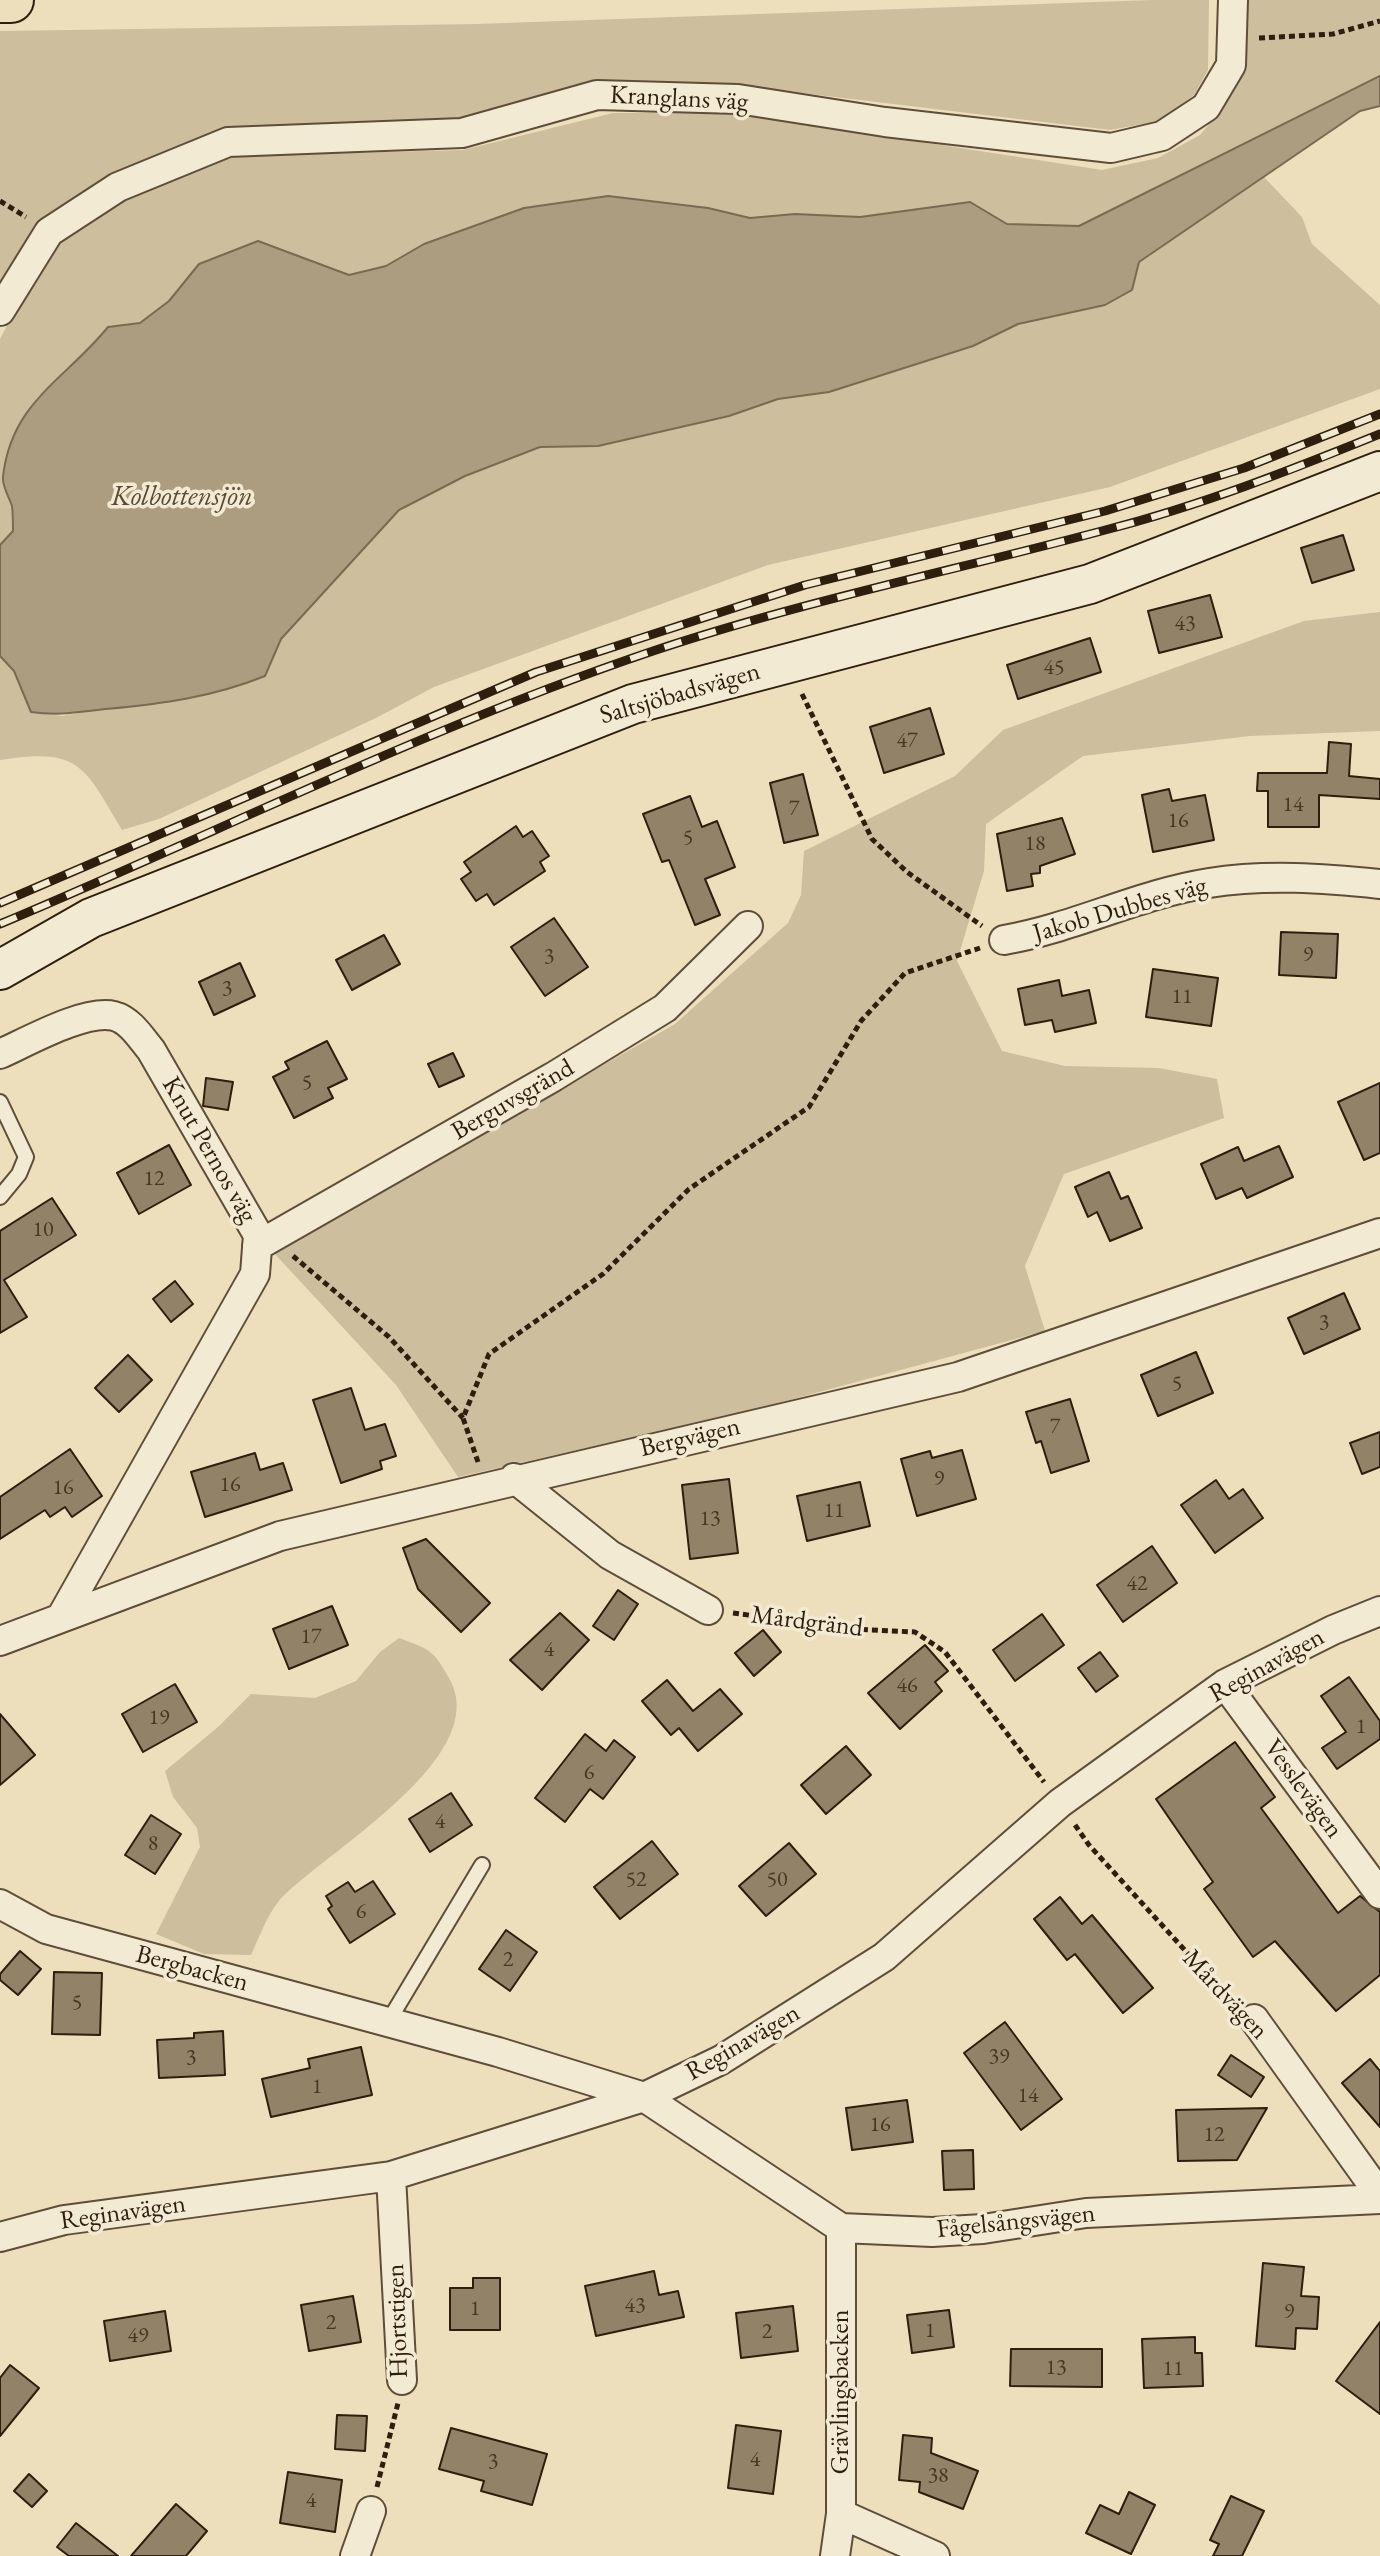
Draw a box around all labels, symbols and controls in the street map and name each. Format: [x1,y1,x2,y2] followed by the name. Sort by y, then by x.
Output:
[609,80,749,118] street label: Kranglans väg
[111,480,253,514] water label: Kolbottensjön
[1174,611,1196,637] house number: 43
[1043,655,1065,681] house number: 45
[596,656,764,732] street label: Saltsjöbadsvägen
[896,728,918,754] house number: 47
[1282,792,1304,818] house number: 14
[789,796,799,822] house number: 7
[1167,808,1189,834] house number: 16
[683,825,693,851] house number: 5
[1024,831,1046,857] house number: 18
[1029,870,1211,950] street label: Jakob Dubbes väg
[1303,942,1313,968] house number: 9
[544,944,554,970] house number: 3
[222,976,232,1002] house number: 3
[1171,984,1193,1010] house number: 11
[446,1052,580,1148] street label: Berguvsgränd
[302,1070,312,1096] house number: 5
[155,1072,263,1228] street label: Knut Pernos väg
[143,1166,165,1192] house number: 12
[32,1217,54,1243] house number: 10
[1319,1310,1329,1336] house number: 3
[1172,1371,1182,1397] house number: 5
[637,1411,743,1465] street label: Bergvägen
[1050,1414,1060,1440] house number: 7
[934,1466,944,1492] house number: 9
[219,1472,241,1498] house number: 16
[52,1475,74,1501] house number: 16
[823,1498,845,1524] house number: 11
[699,1506,721,1532] house number: 13
[1126,1571,1148,1597] house number: 42
[749,1600,865,1644] street label: Mårdgränd
[1204,1622,1330,1710] street label: Reginavägen
[300,1624,322,1650] house number: 17
[544,1637,554,1663] house number: 4
[896,1673,918,1699] house number: 46
[148,1705,170,1731] house number: 19
[1356,1714,1366,1740] house number: 1
[1257,1733,1349,1845] street label: Vesslevägen
[584,1760,594,1786] house number: 6
[435,1809,445,1835] house number: 4
[148,1831,158,1857] house number: 8
[625,1867,647,1893] house number: 52
[766,1867,788,1893] house number: 50
[356,1899,366,1925] house number: 6
[132,1939,252,1999] street label: Bergbacken
[1176,1944,1274,2046] street label: Mårdvägen
[503,1947,513,1973] house number: 2
[72,1990,82,2016] house number: 5
[680,1998,806,2088] street label: Reginavägen
[988,2044,1010,2070] house number: 39
[186,2045,196,2071] house number: 3
[312,2074,322,2100] house number: 1
[1017,2083,1039,2109] house number: 14
[869,2112,891,2138] house number: 16
[1203,2122,1225,2148] house number: 12
[58,2189,188,2237] street label: Reginavägen
[935,2198,1097,2246] street label: Fågelsångsvägen
[380,2263,416,2379] street label: Hjortstigen
[624,2293,646,2319] house number: 43
[470,2296,480,2322] house number: 1
[1284,2299,1294,2325] house number: 9
[326,2310,336,2336] house number: 2
[825,2310,857,2474] street label: Grävlingsbacken
[925,2318,935,2344] house number: 1
[762,2319,772,2345] house number: 2
[127,2323,149,2349] house number: 49
[1045,2355,1067,2381] house number: 13
[1162,2356,1184,2382] house number: 11
[750,2447,760,2473] house number: 4
[488,2449,498,2475] house number: 3
[927,2463,949,2489] house number: 38
[306,2488,316,2514] house number: 4

